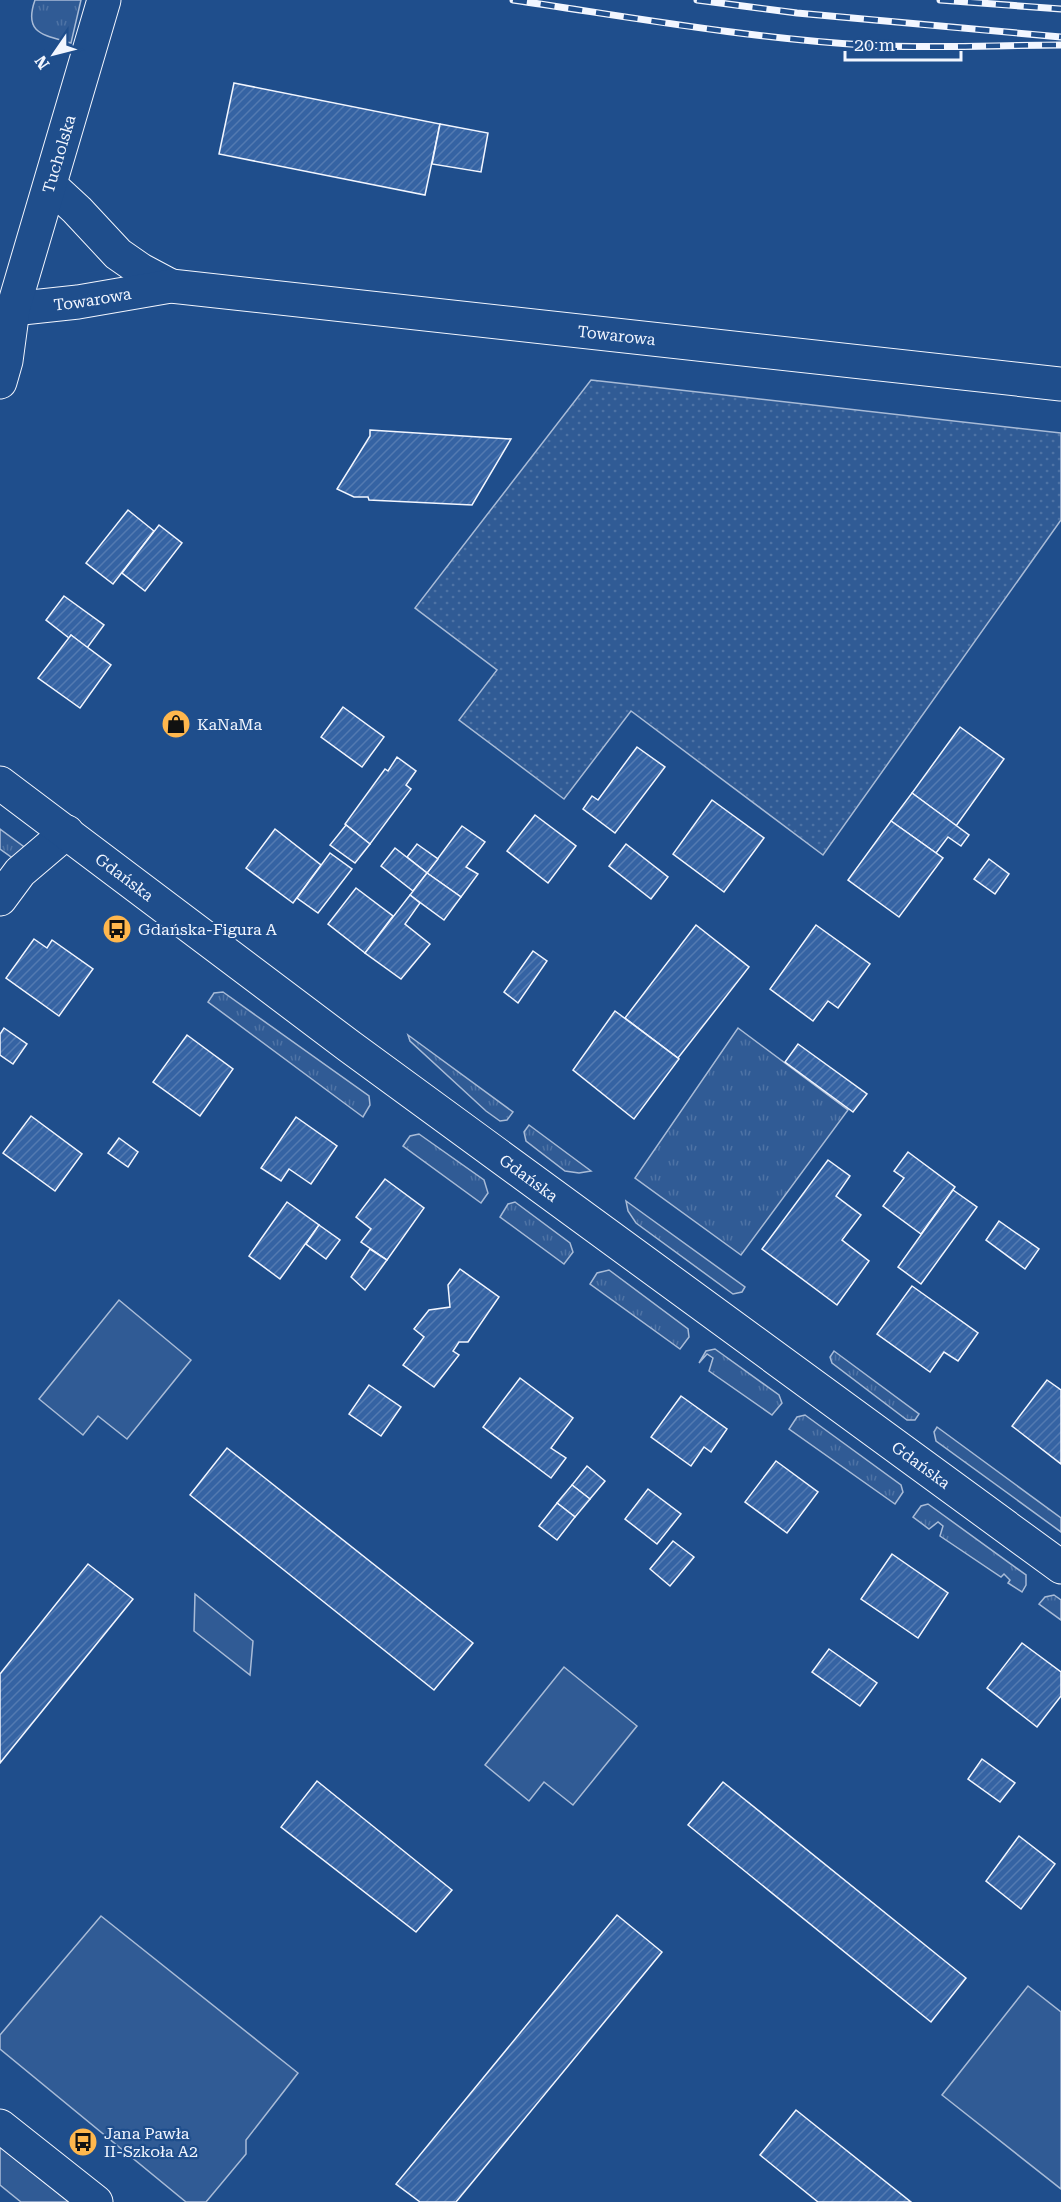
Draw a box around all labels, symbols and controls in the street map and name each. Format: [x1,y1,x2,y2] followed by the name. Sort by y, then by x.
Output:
[24,24,84,84] north arrow
[845,24,960,62] scale bar
[854,34,895,55] text: 20 m
[31,52,53,73] text: N
[39,112,80,195] street label: Tucholska
[53,284,133,315] street label: Towarowa
[576,322,657,349] street label: Towarowa
[160,708,192,740] shop icon: KaNaMa
[197,715,262,734] place label: KaNaMa
[91,849,157,906] street label: Gdańska
[101,913,133,945] bus stop icon: Gdańska-Figura A
[138,920,278,939] place label: Gdańska-Figura A
[496,1150,562,1206] street label: Gdańska
[888,1437,954,1493] street label: Gdańska
[104,2124,198,2161] place label: Jana Pawła II-Szkoła A2
[67,2126,99,2158] bus stop icon: Jana Pawła II-Szkoła A2

